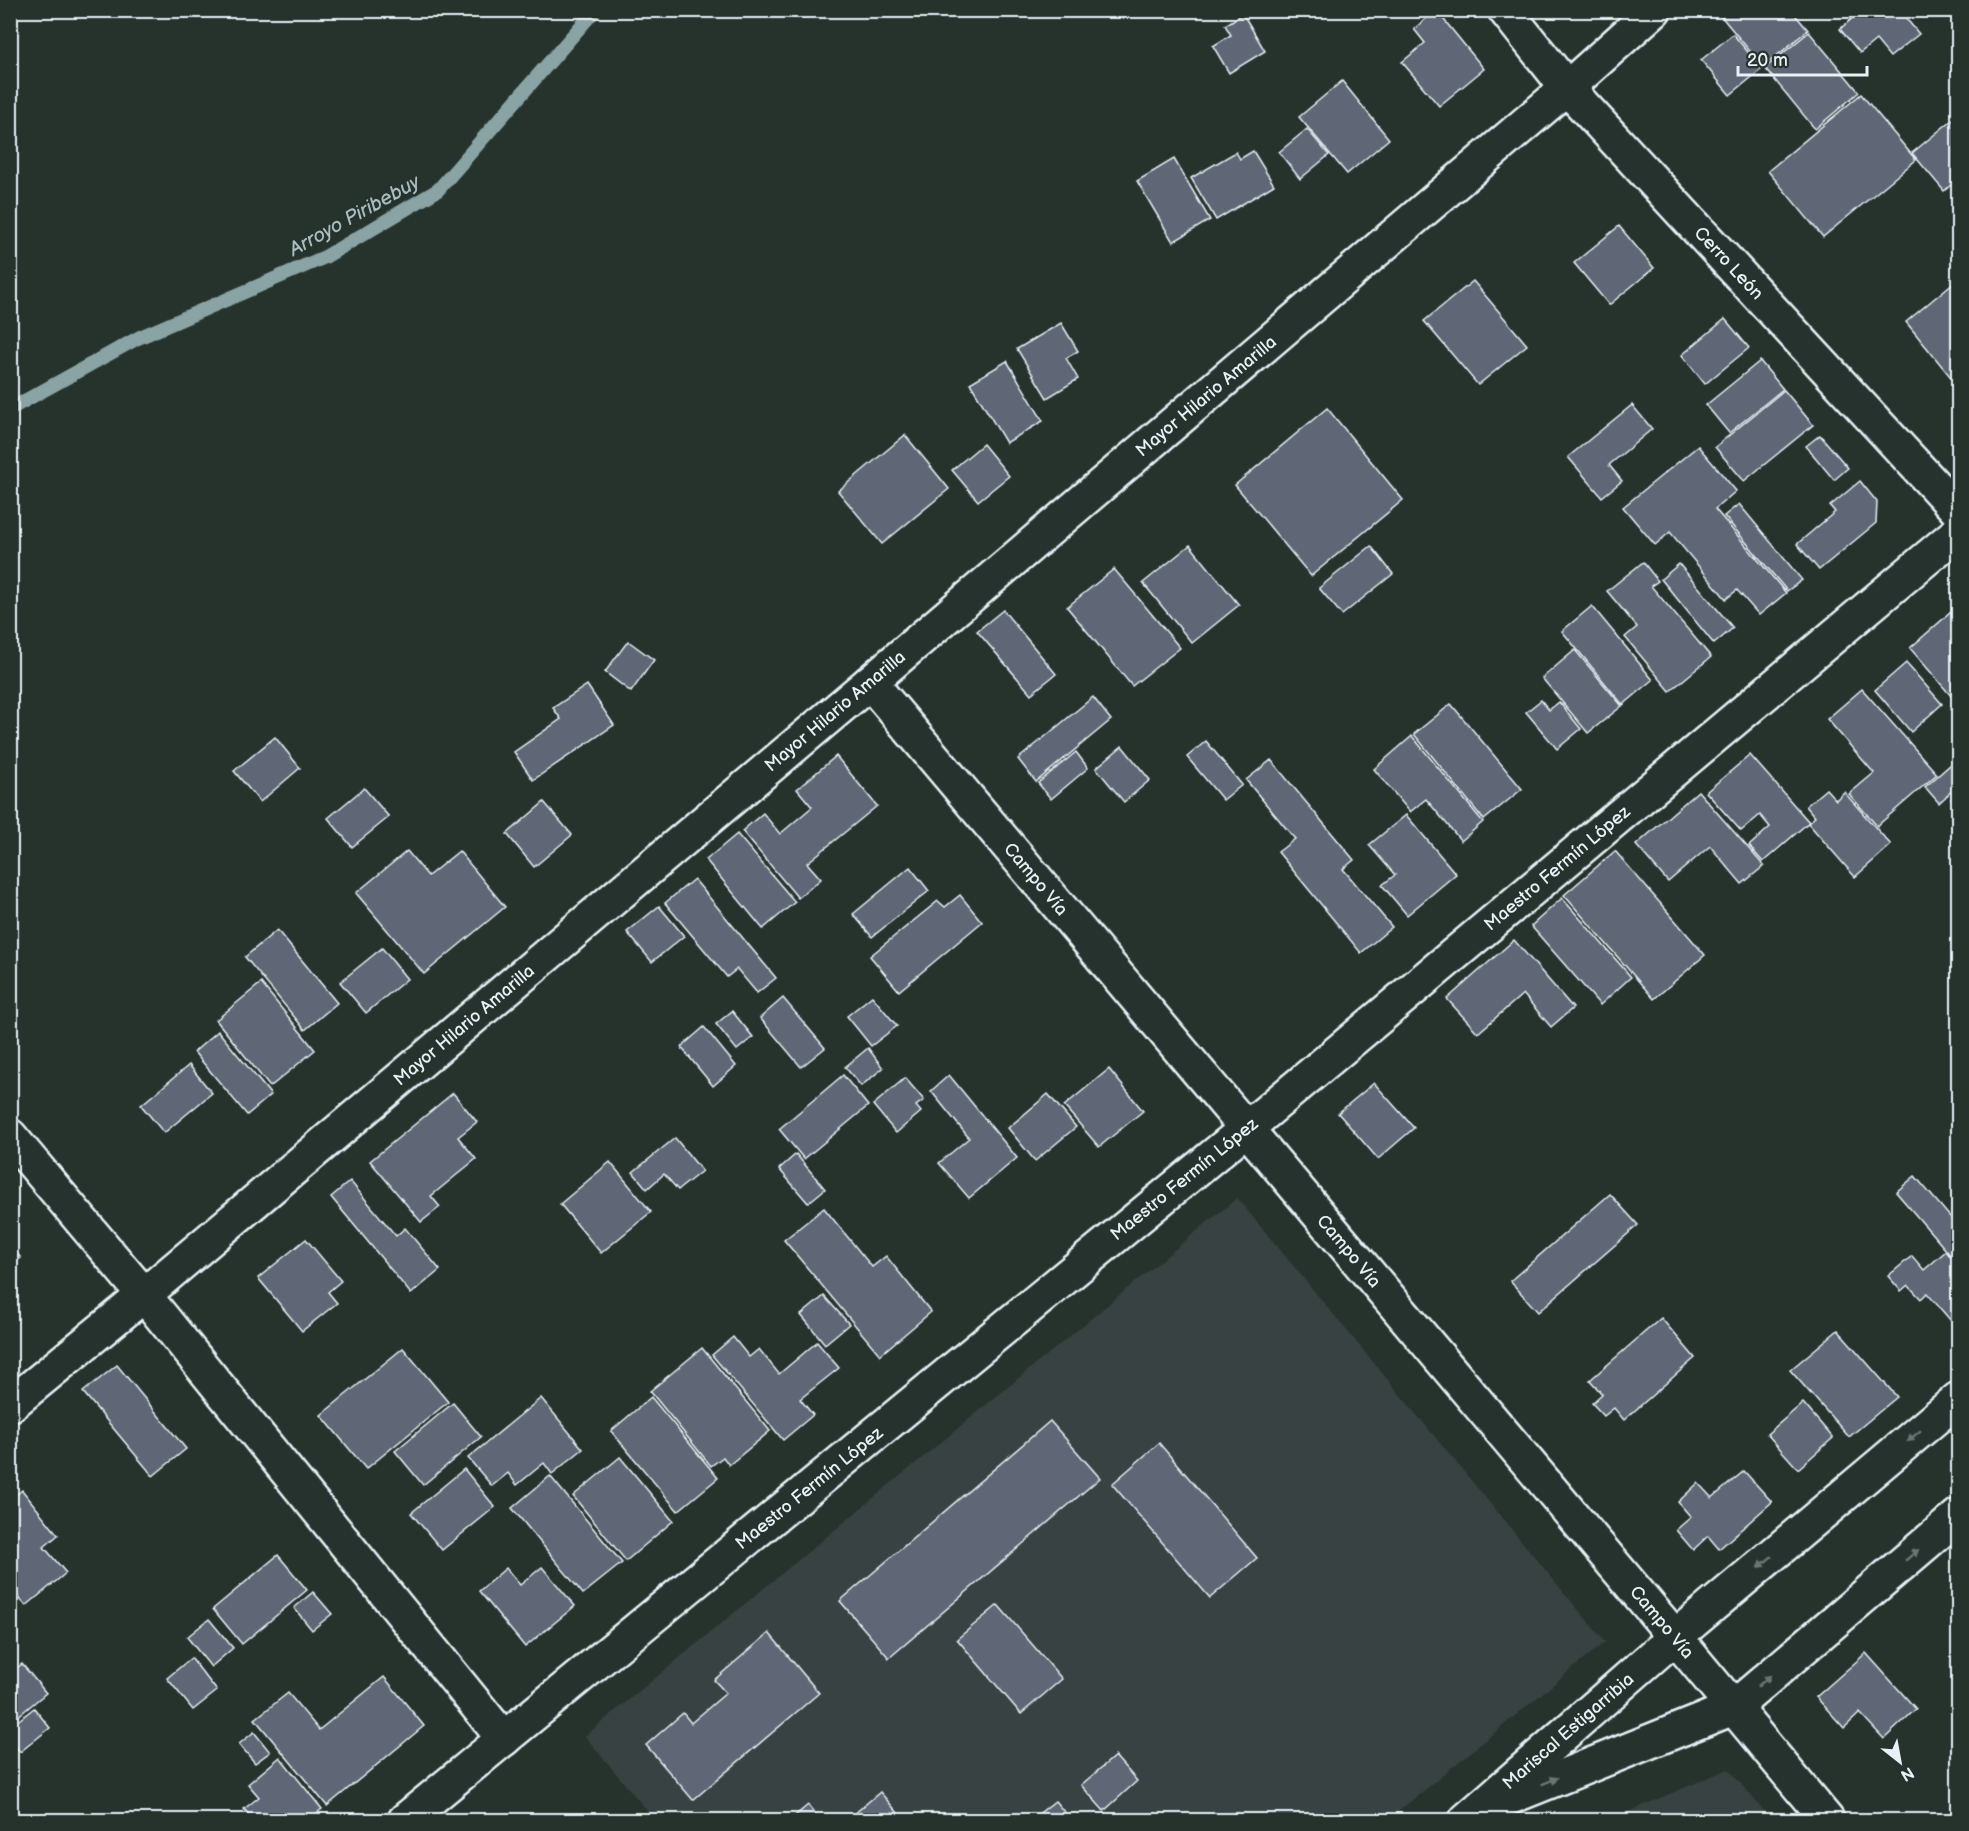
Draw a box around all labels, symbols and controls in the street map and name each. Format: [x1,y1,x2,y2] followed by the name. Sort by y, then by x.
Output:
[1738,39,1867,77] scale bar
[1747,50,1788,71] text: 20 m
[284,169,425,262] water label: Arroyo Piribebuy
[1690,223,1768,304] street label: Cerro León
[1132,331,1281,461] street label: Mayor Hilario Amarilla
[761,646,910,776] street label: Mayor Hilario Amarilla
[1480,801,1635,935] street label: Maestro Fermín López
[999,839,1072,920] street label: Campo Vía
[390,960,539,1090] street label: Mayor Hilario Amarilla
[1106,1113,1262,1245] street label: Maestro Fermín López
[1312,1211,1385,1292] street label: Campo Vía
[731,1422,887,1554] street label: Maestro Fermín López
[1907,1429,1922,1442] one-way arrow
[1904,1549,1920,1562] one-way arrow
[1758,1555,1773,1568] one-way arrow
[1625,1582,1698,1663] street label: Campo Vía
[1498,1669,1638,1794] street label: Mariscal Estigarribia
[1756,1675,1772,1688] one-way arrow
[1870,1732,1930,1792] north arrow
[1897,1762,1917,1785] text: N
[1542,1776,1560,1786] one-way arrow

